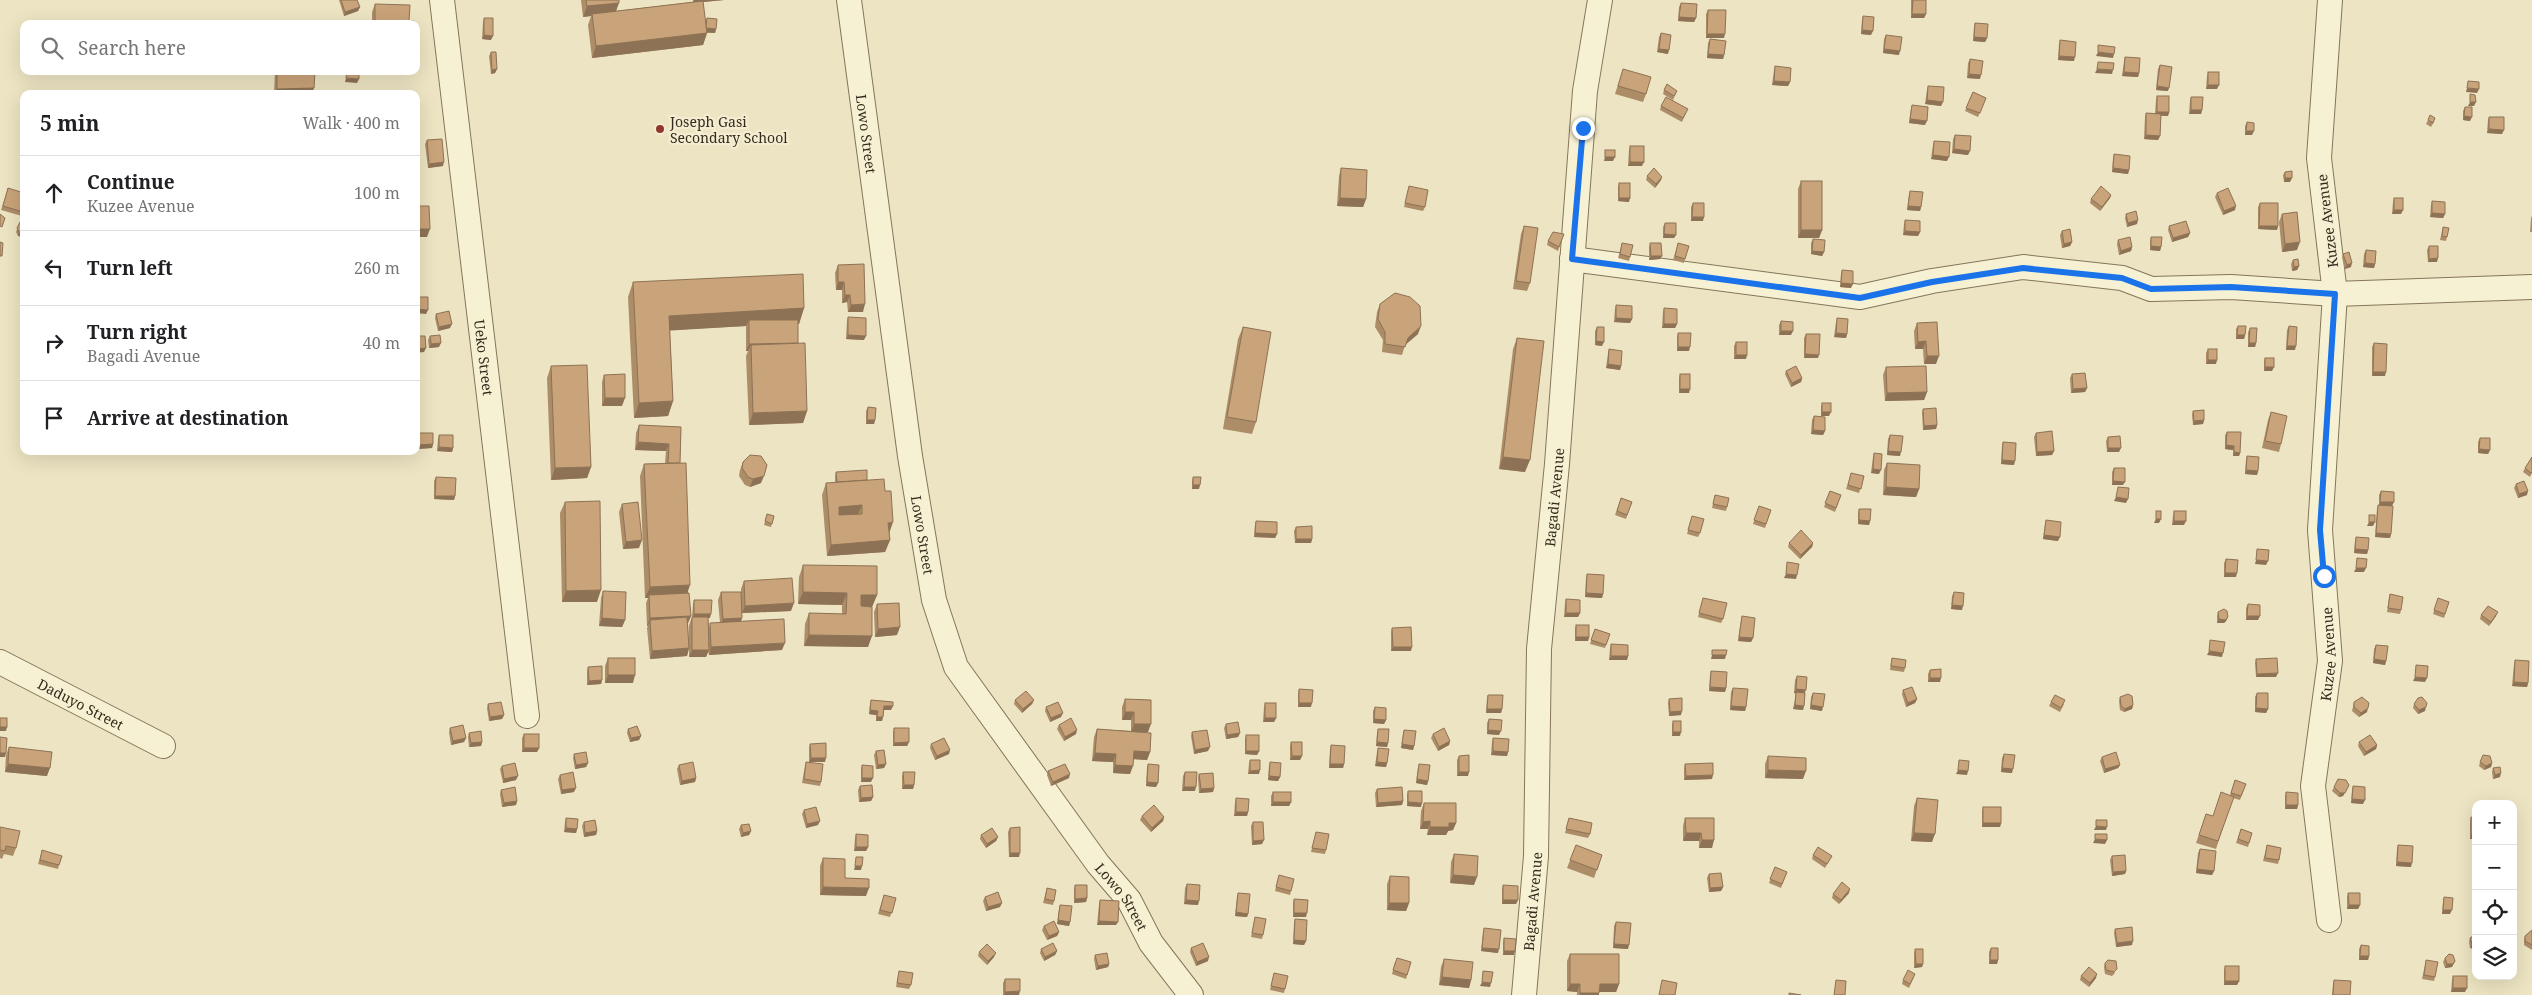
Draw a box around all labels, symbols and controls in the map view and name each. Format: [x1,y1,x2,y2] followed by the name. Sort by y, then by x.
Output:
[20,20,420,75] search box
[38,34,66,62] icon: search
[78,35,186,61] text: Search here
[852,93,882,175] street label: Lowo Street
[40,109,99,137] text: 5 min
[303,112,400,134] text: Walk · 400 m
[669,112,788,147] place label: Joseph Gasi Secondary School
[1572,117,1595,140] route end
[654,123,666,135] marker: Joseph Gasi Secondary School
[87,169,175,195] text: Continue
[2312,173,2342,269] street label: Kuzee Avenue
[40,179,68,207] icon: ahead
[354,182,400,204] text: 100 m
[87,195,195,217] text: Kuzee Avenue
[40,254,68,282] icon: left
[87,255,173,281] text: Turn left
[354,257,400,279] text: 260 m
[471,318,498,397] street label: Ueko Street
[87,319,187,345] text: Turn right
[40,329,68,357] icon: right
[363,332,400,354] text: 40 m
[87,345,200,367] text: Bagadi Avenue
[40,404,68,432] icon: arrive
[87,405,289,431] text: Arrive at destination
[1540,447,1568,548] street label: Bagadi Avenue
[907,494,939,576] street label: Lowo Street
[2313,565,2336,588] route start
[2315,606,2339,702] street label: Kuzee Avenue
[35,674,127,734] street label: Daduyo Street
[2472,800,2517,980] map controls
[2472,800,2517,845] button: +
[2472,845,2517,890] button: −
[1518,852,1546,952] street label: Bagadi Avenue
[1091,858,1152,934] street label: Lowo Street
[2472,890,2517,935] button: locate
[2472,935,2517,980] button: layers

